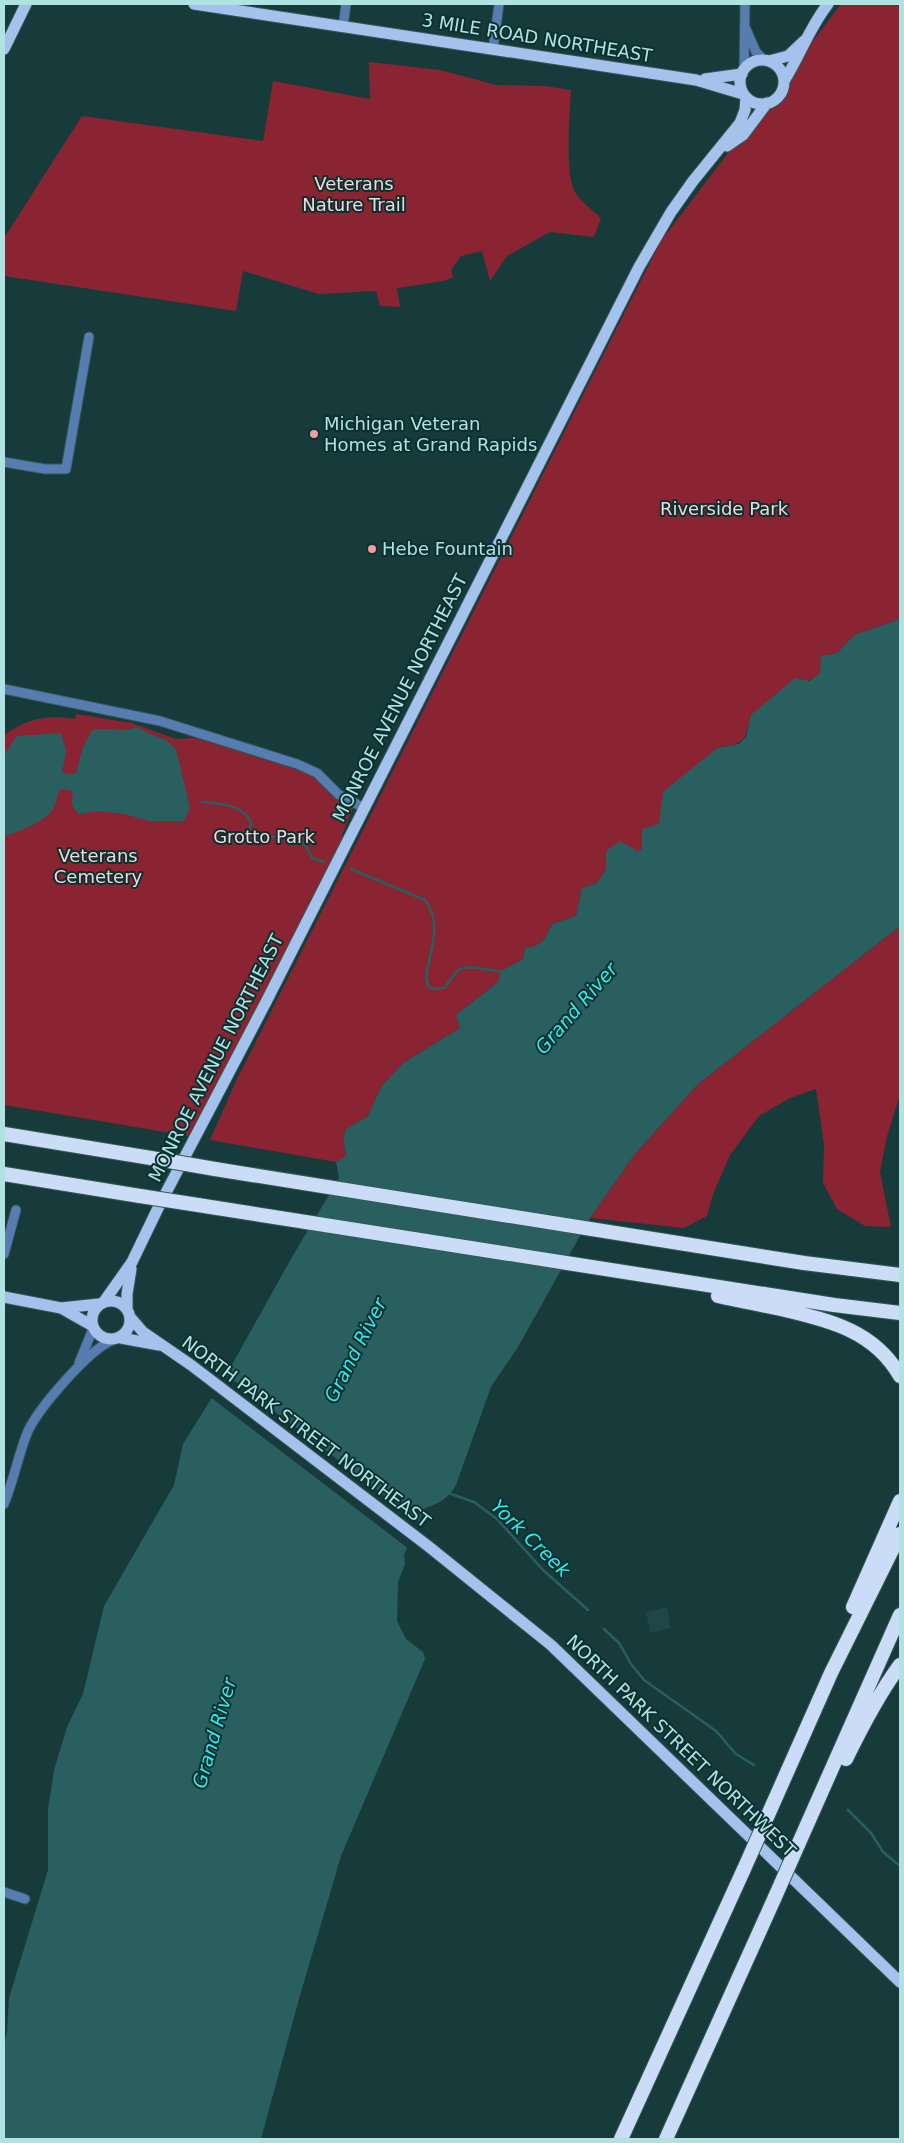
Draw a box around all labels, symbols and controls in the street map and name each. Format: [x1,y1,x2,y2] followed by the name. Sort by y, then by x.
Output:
[420,9,655,66] street label: 3 MILE ROAD NORTHEAST
[302,173,406,215] park label: Veterans Nature Trail
[324,413,537,455] place label: Michigan Veteran Homes at Grand Rapids
[308,428,320,440] marker: Michigan Veteran Homes at Grand Rapids
[660,498,789,519] park label: Riverside Park
[382,538,513,559] place label: Hebe Fountain
[366,543,378,555] marker: Hebe Fountain
[328,570,472,825] street label: MONROE AVENUE NORTHEAST
[213,826,315,847] park label: Grotto Park
[54,845,143,887] park label: Veterans Cemetery
[144,930,288,1185] street label: MONROE AVENUE NORTHEAST
[530,957,622,1058] water label: Grand River
[319,1293,391,1406] water label: Grand River
[178,1331,435,1532] street label: NORTH PARK STREET NORTHEAST
[487,1495,576,1582] water label: York Creek
[562,1630,801,1862] street label: NORTH PARK STREET NORTHWEST
[188,1674,241,1791] water label: Grand River

